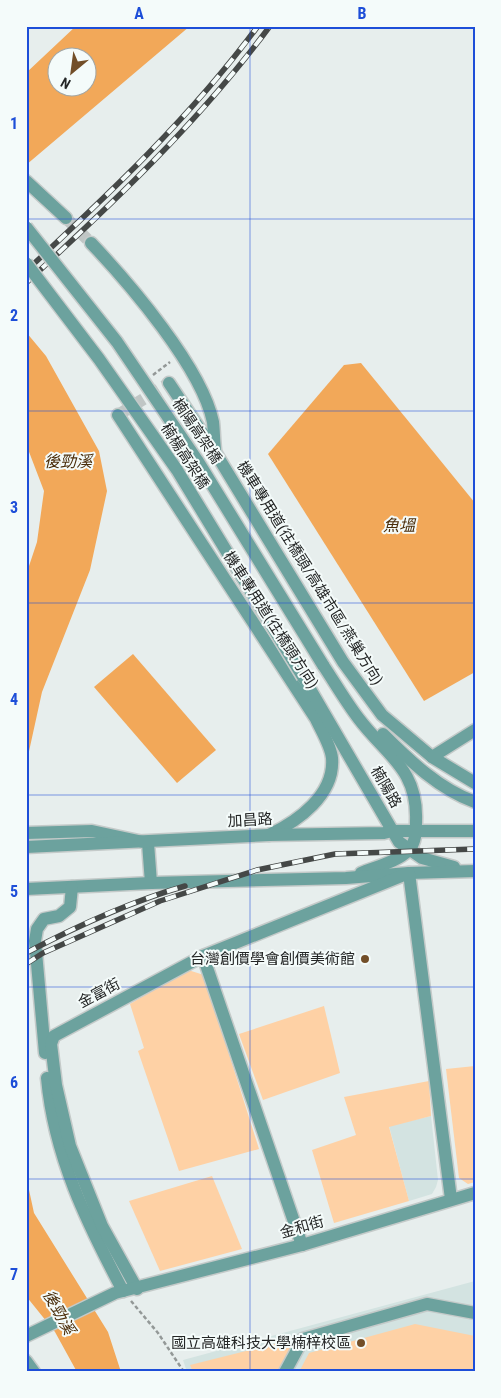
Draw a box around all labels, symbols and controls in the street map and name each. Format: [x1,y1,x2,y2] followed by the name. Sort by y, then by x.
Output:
[134,4,144,23] text: A
[358,4,367,23] text: B
[48,48,98,98] north arrow
[58,74,73,92] text: N
[10,114,18,133] text: 1
[10,306,18,325] text: 2
[169,395,225,467] street label: 楠陽高架橋
[157,420,213,492] street label: 楠楊高架橋
[44,452,94,471] water label: 後勁溪
[233,458,387,688] street label: 機車專用道(往橋頭/高雄市區/燕巢方向)
[10,498,18,517] text: 3
[383,516,417,535] water label: 魚塭
[220,548,322,692] street label: 機車專用道(往橋頭方向)
[10,690,18,709] text: 4
[367,763,405,811] street label: 楠陽路
[227,810,273,830] street label: 加昌路
[10,882,18,901] text: 5
[190,950,355,968] place label: 台灣創價學會創價美術館
[359,953,371,965] marker: 台灣創價學會創價美術館
[75,974,123,1012] street label: 金富街
[10,1073,18,1092] text: 6
[278,1212,326,1242] street label: 金和街
[10,1265,18,1284] text: 7
[39,1286,80,1339] water label: 後勁溪
[171,1334,351,1352] place label: 國立高雄科技大學楠梓校區
[355,1337,367,1349] marker: 國立高雄科技大學楠梓校區

